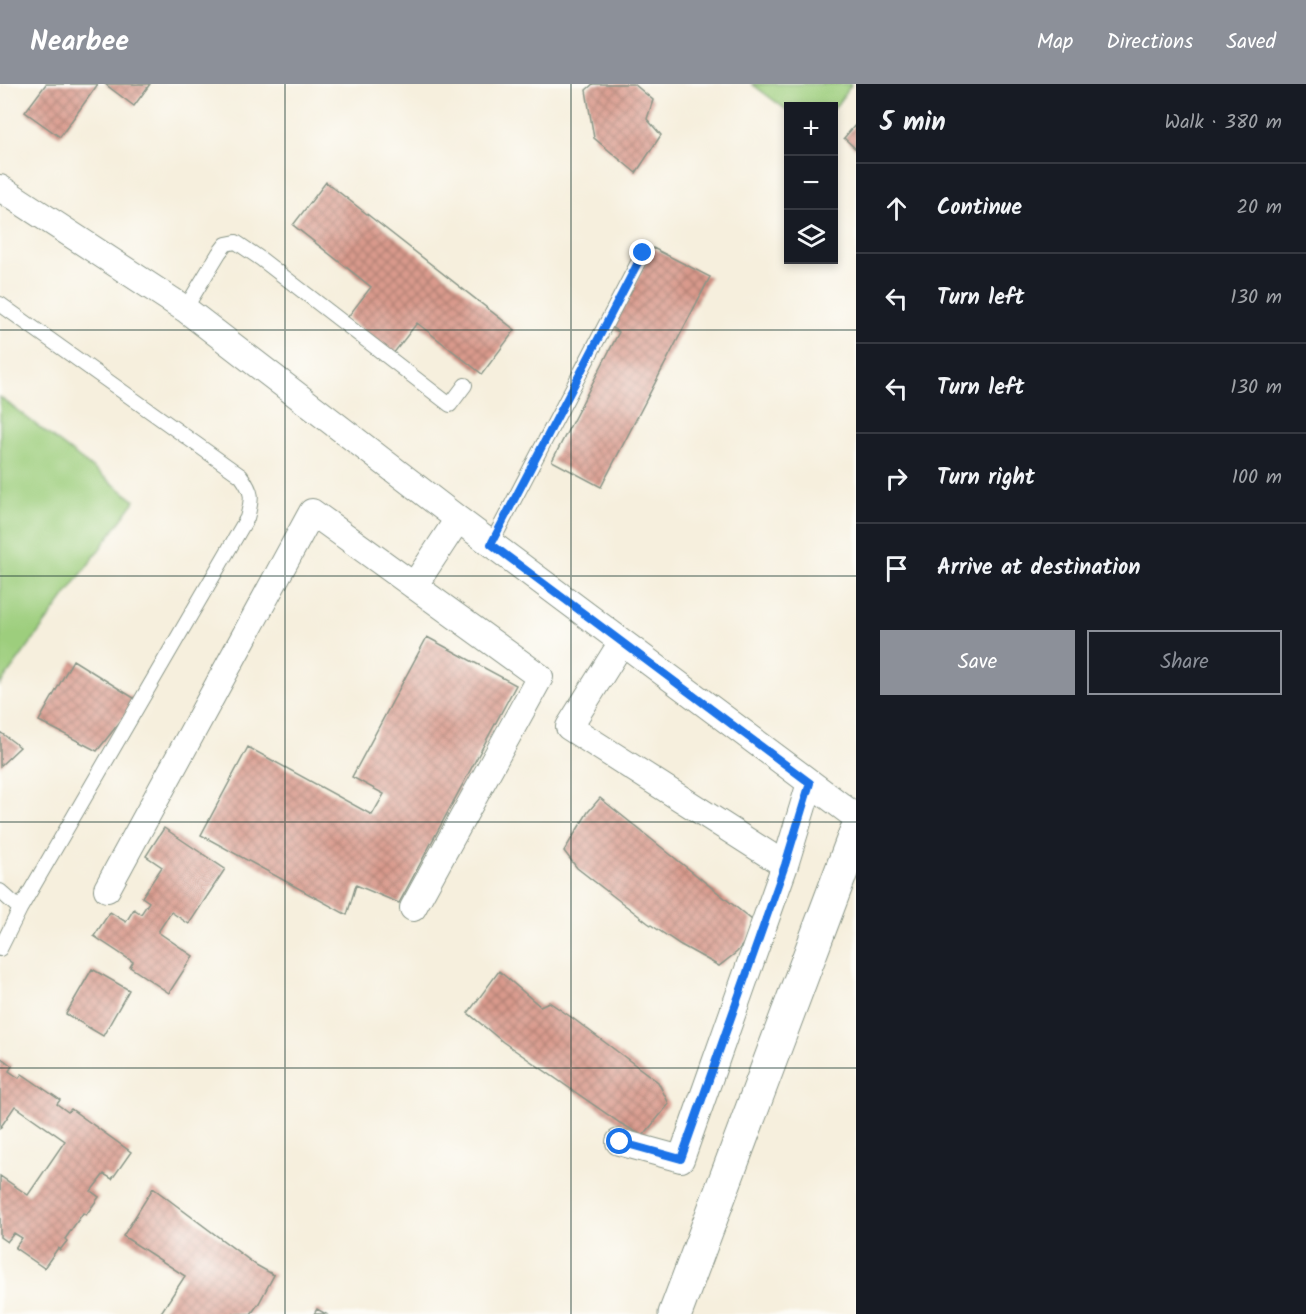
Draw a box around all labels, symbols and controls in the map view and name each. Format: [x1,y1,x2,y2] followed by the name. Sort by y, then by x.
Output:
[30,20,129,65] text: Nearbee
[1037,26,1073,59] text: Map
[1106,26,1193,59] text: Directions
[1226,26,1276,59] text: Saved
[784,102,838,264] map controls
[784,102,838,156] button: +
[880,102,946,144] text: 5 min
[1165,107,1282,139] text: Walk · 380 m
[784,156,838,210] button: −
[937,191,1022,226] text: Continue
[880,192,913,225] icon: ahead
[1236,192,1282,224] text: 20 m
[784,210,838,264] button: layers
[629,239,655,265] route end
[937,281,1024,316] text: Turn left
[880,282,913,315] icon: left
[1230,282,1282,314] text: 130 m
[937,371,1024,406] text: Turn left
[880,372,913,405] icon: left
[1230,372,1282,404] text: 130 m
[937,461,1035,496] text: Turn right
[880,462,913,495] icon: right
[1232,462,1282,494] text: 100 m
[937,551,1140,586] text: Arrive at destination
[880,552,913,585] icon: arrive
[880,630,1075,695] button: Save
[1087,630,1282,695] button: Share
[606,1128,632,1154] route start

